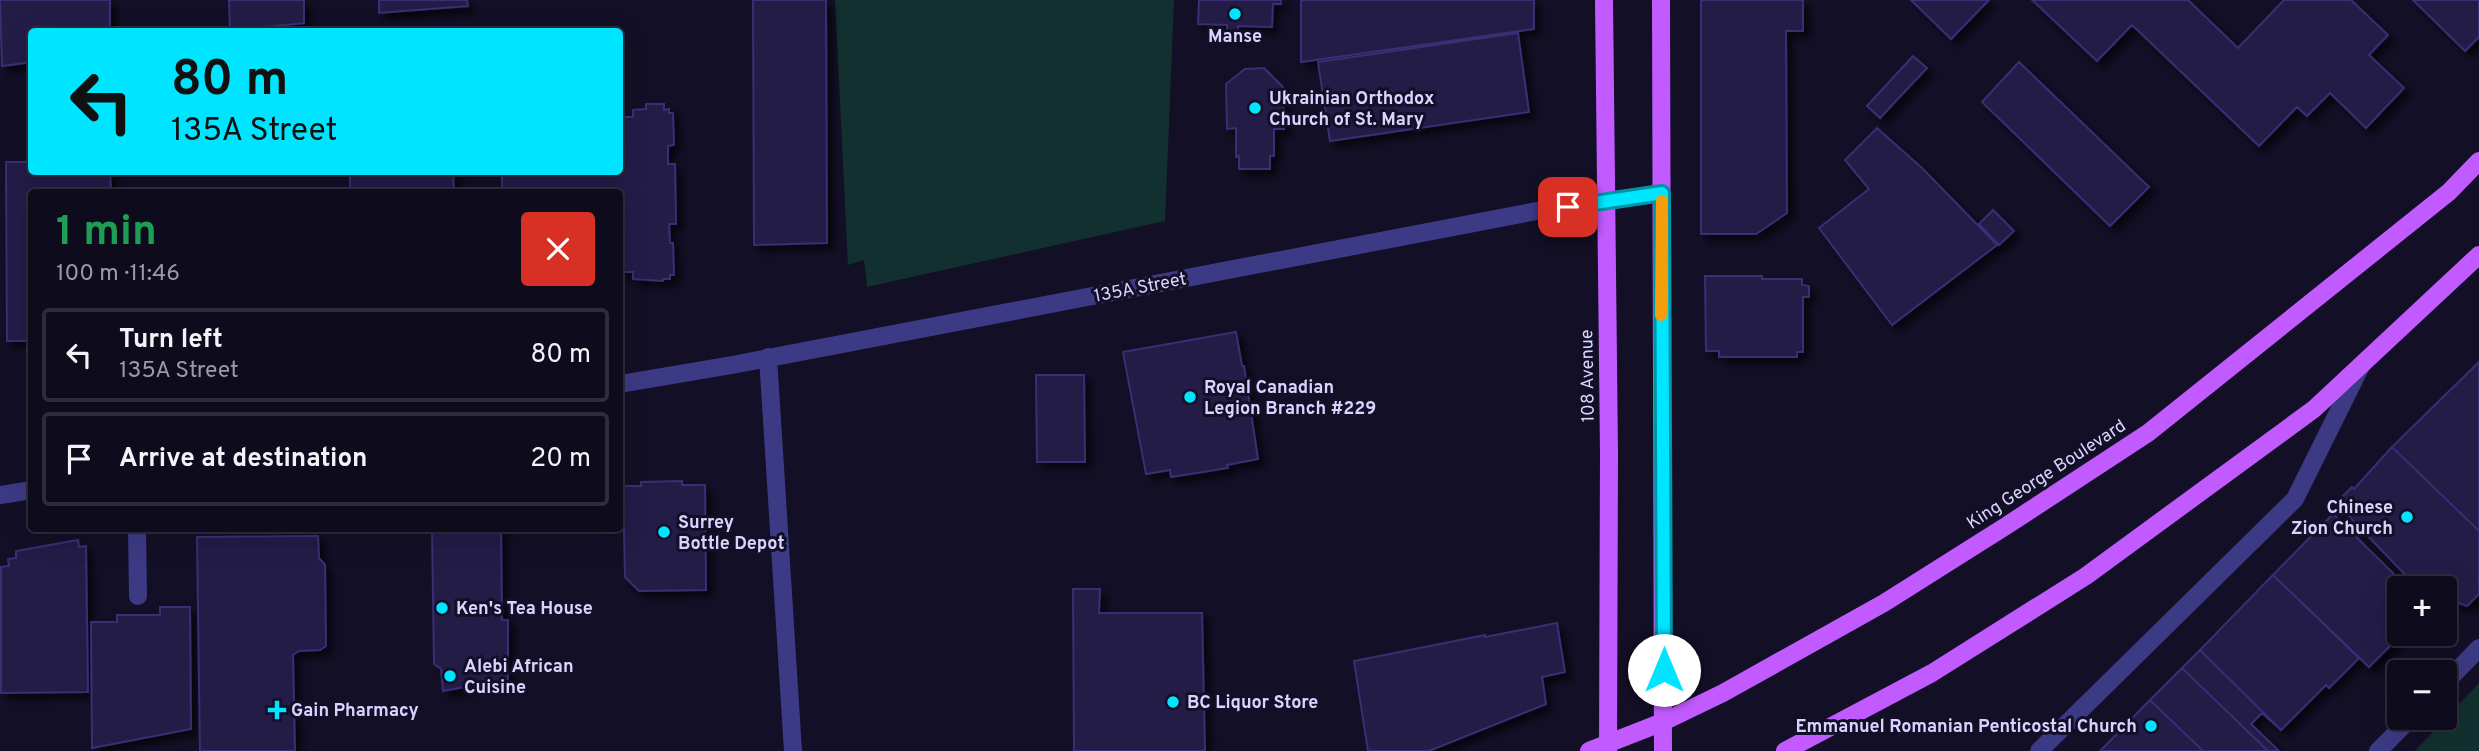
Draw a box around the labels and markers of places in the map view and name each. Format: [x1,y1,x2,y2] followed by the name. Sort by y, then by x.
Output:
[1227,6,1243,22] marker: Manse
[1208,26,1262,49] place label: Manse
[1269,88,1434,132] place label: Ukrainian Orthodox Church of St. Mary
[1247,100,1263,116] marker: Ukrainian Orthodox Church of St. Mary
[1538,177,1598,237] pin
[1204,377,1376,421] place label: Royal Canadian Legion Branch #229
[1182,389,1198,405] marker: Royal Canadian Legion Branch #229
[2291,497,2393,541] place label: Chinese Zion Church
[2399,509,2415,525] marker: Chinese Zion Church
[678,512,784,556] place label: Surrey Bottle Depot
[656,524,672,540] marker: Surrey Bottle Depot
[456,598,593,621] place label: Ken's Tea House
[434,600,450,616] marker: Ken's Tea House
[464,656,574,700] place label: Alebi African Cuisine
[442,668,458,684] marker: Alebi African Cuisine
[1187,692,1318,715] place label: BC Liquor Store
[1165,694,1181,710] marker: BC Liquor Store
[291,700,419,723] place label: Gain Pharmacy
[269,702,285,718] marker: Gain Pharmacy
[1795,716,2137,739] place label: Emmanuel Romanian Penticostal Church
[2143,718,2159,734] marker: Emmanuel Romanian Penticostal Church

